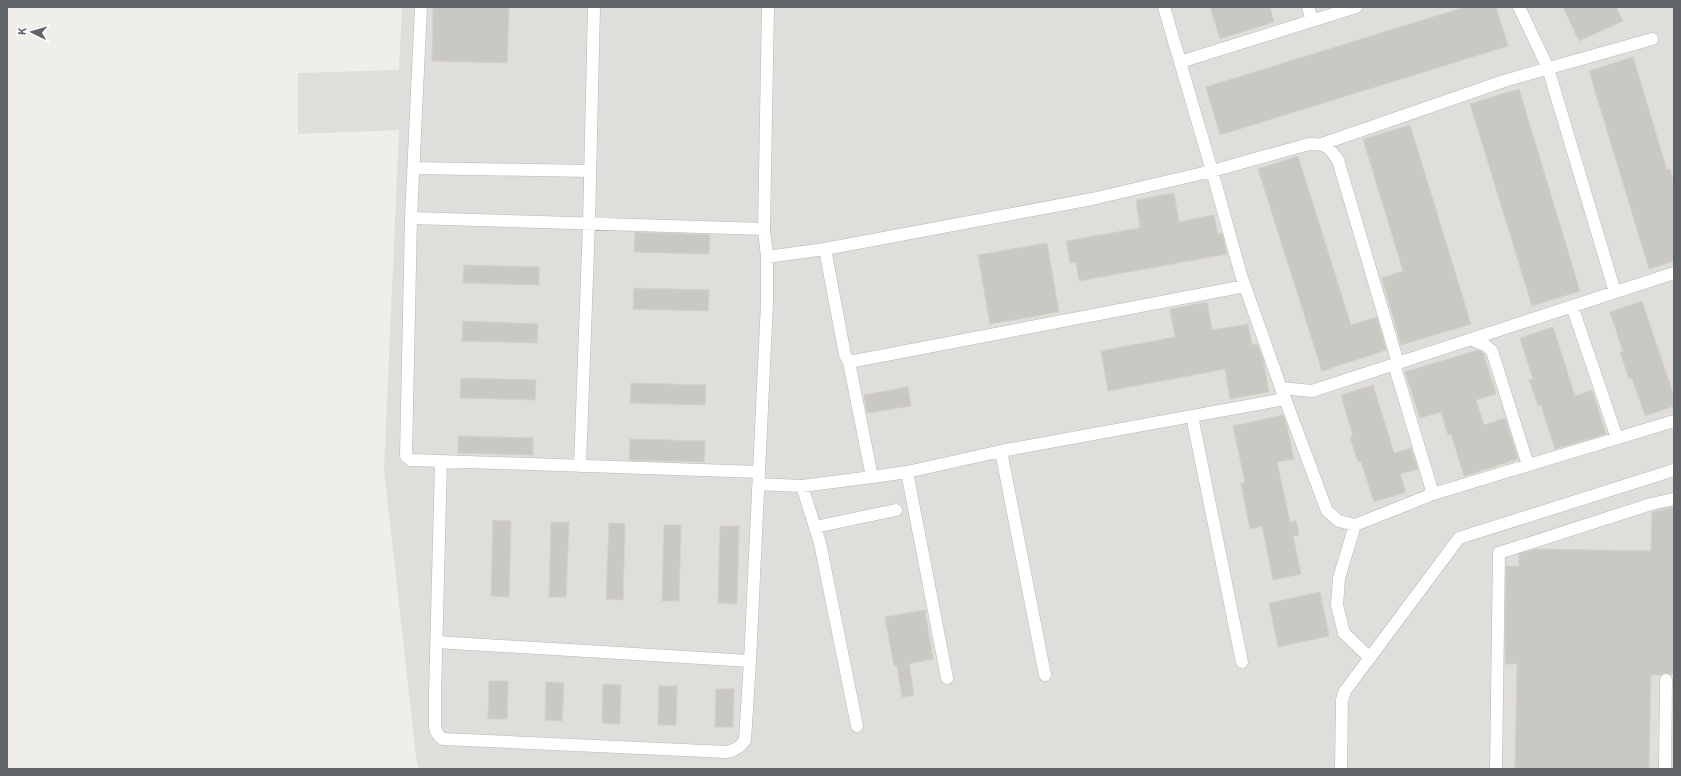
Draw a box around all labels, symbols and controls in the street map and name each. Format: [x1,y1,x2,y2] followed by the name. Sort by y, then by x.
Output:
[12,12,52,52] north arrow
[16,27,28,36] text: K

